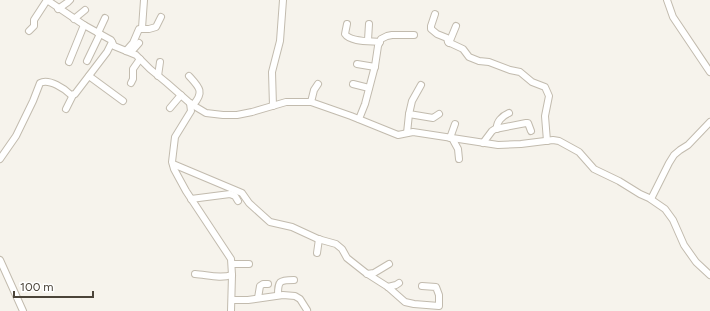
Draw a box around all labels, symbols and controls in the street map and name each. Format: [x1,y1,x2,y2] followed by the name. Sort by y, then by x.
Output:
[14,273,93,299] scale bar
[20,280,54,294] text: 100 m

